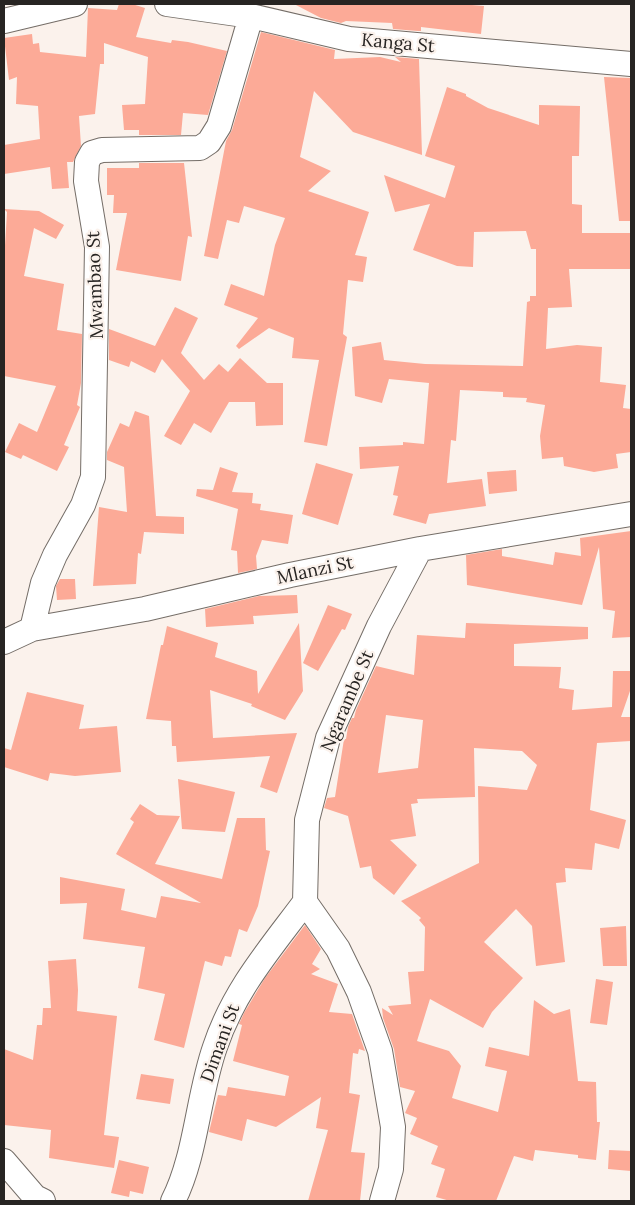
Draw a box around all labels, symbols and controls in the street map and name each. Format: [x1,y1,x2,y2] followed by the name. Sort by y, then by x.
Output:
[360,28,436,57] street label: Kanga St
[81,231,108,339] street label: Mwambao St
[274,550,355,589] street label: Mlanzi St
[315,647,378,755] street label: Ngarambe St
[195,1000,244,1085] street label: Dimani St

